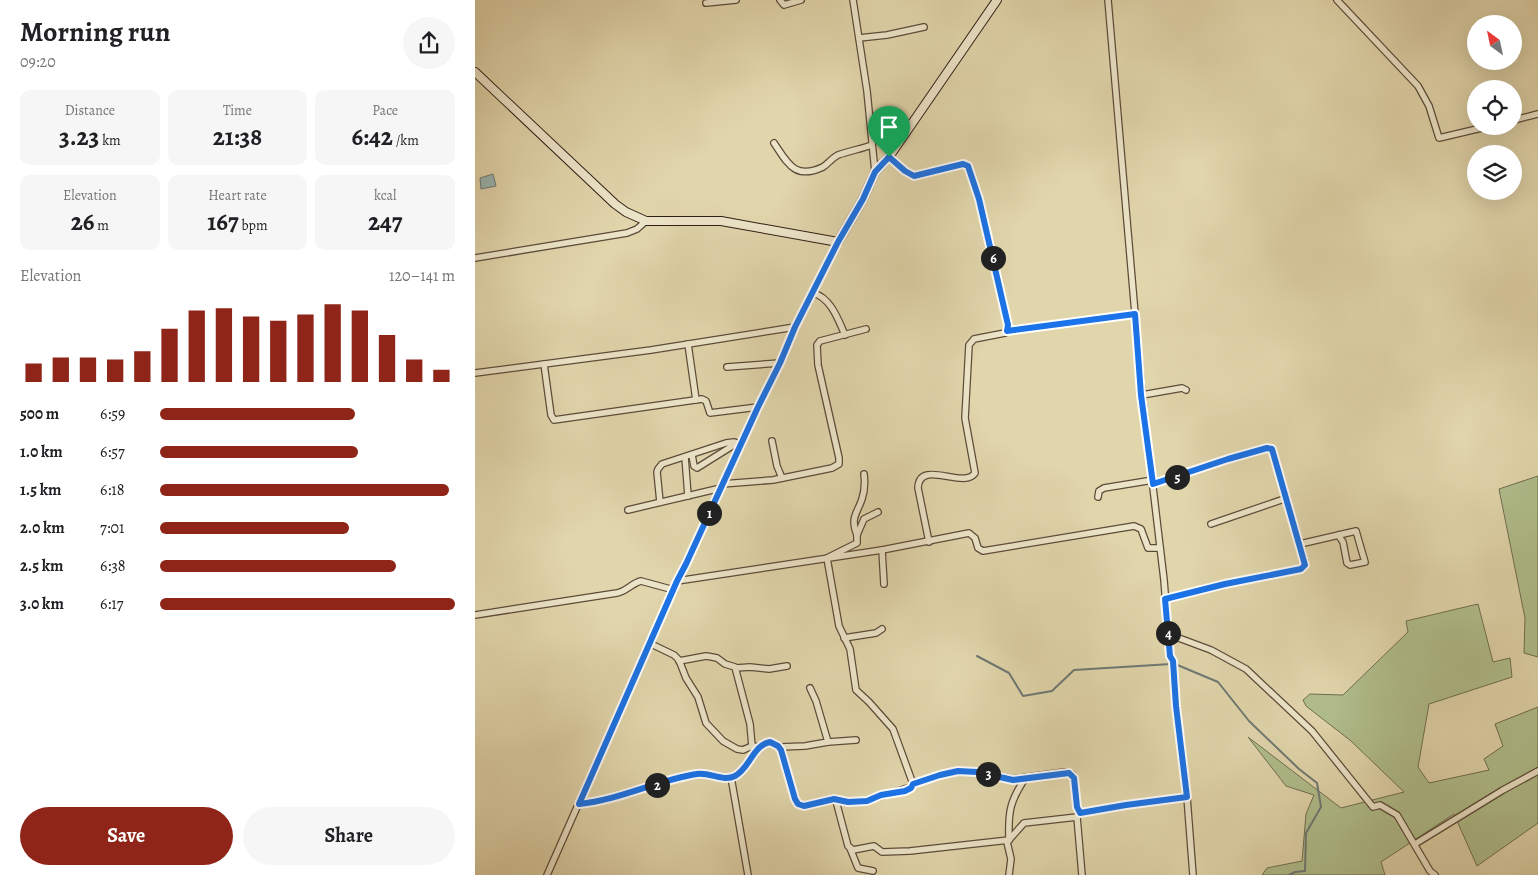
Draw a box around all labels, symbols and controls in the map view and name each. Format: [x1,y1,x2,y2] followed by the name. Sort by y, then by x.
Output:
[20,13,170,51] text: Morning run
[1467,15,1523,70] north arrow
[1467,15,1522,200] map controls
[403,17,455,69] button: share
[20,51,56,73] text: 09:20
[1467,80,1522,135] button: locate
[65,101,115,120] text: Distance
[223,101,252,120] text: Time
[372,101,398,120] text: Pace
[868,106,910,157] pin
[875,113,903,141] icon: arrive
[59,120,99,154] text: 3.23
[213,120,262,154] text: 21:38
[351,120,393,154] text: 6:42
[99,131,121,150] text: km
[393,131,419,150] text: /km
[1467,145,1522,200] button: layers
[63,186,117,205] text: Elevation
[208,186,267,205] text: Heart rate
[374,186,396,205] text: kcal
[71,205,95,239] text: 26
[207,205,239,239] text: 167
[368,205,402,239] text: 247
[95,216,109,235] text: m
[239,216,268,235] text: bpm
[981,246,1005,270] pin: 6
[990,249,997,268] text: 6
[20,265,81,287] text: Elevation
[389,265,455,287] text: 120–141 m
[20,403,59,425] text: 500 m
[100,403,125,425] text: 6:59
[20,441,63,463] text: 1.0 km
[100,441,125,463] text: 6:57
[1165,464,1189,490] pin: 5
[1175,468,1180,487] text: 5
[20,479,61,501] text: 1.5 km
[100,479,124,501] text: 6:18
[697,500,721,526] pin: 1
[707,504,712,523] text: 1
[20,517,65,539] text: 2.0 km
[100,517,125,539] text: 7:01
[20,555,63,577] text: 2.5 km
[100,555,126,577] text: 6:38
[20,593,64,615] text: 3.0 km
[100,593,123,615] text: 6:17
[1155,620,1181,646] pin: 4
[1165,624,1172,643] text: 4
[975,762,1001,786] pin: 3
[985,765,992,784] text: 3
[645,772,669,798] pin: 2
[654,776,661,795] text: 2
[20,807,233,865] button: Save
[243,807,455,865] button: Share

